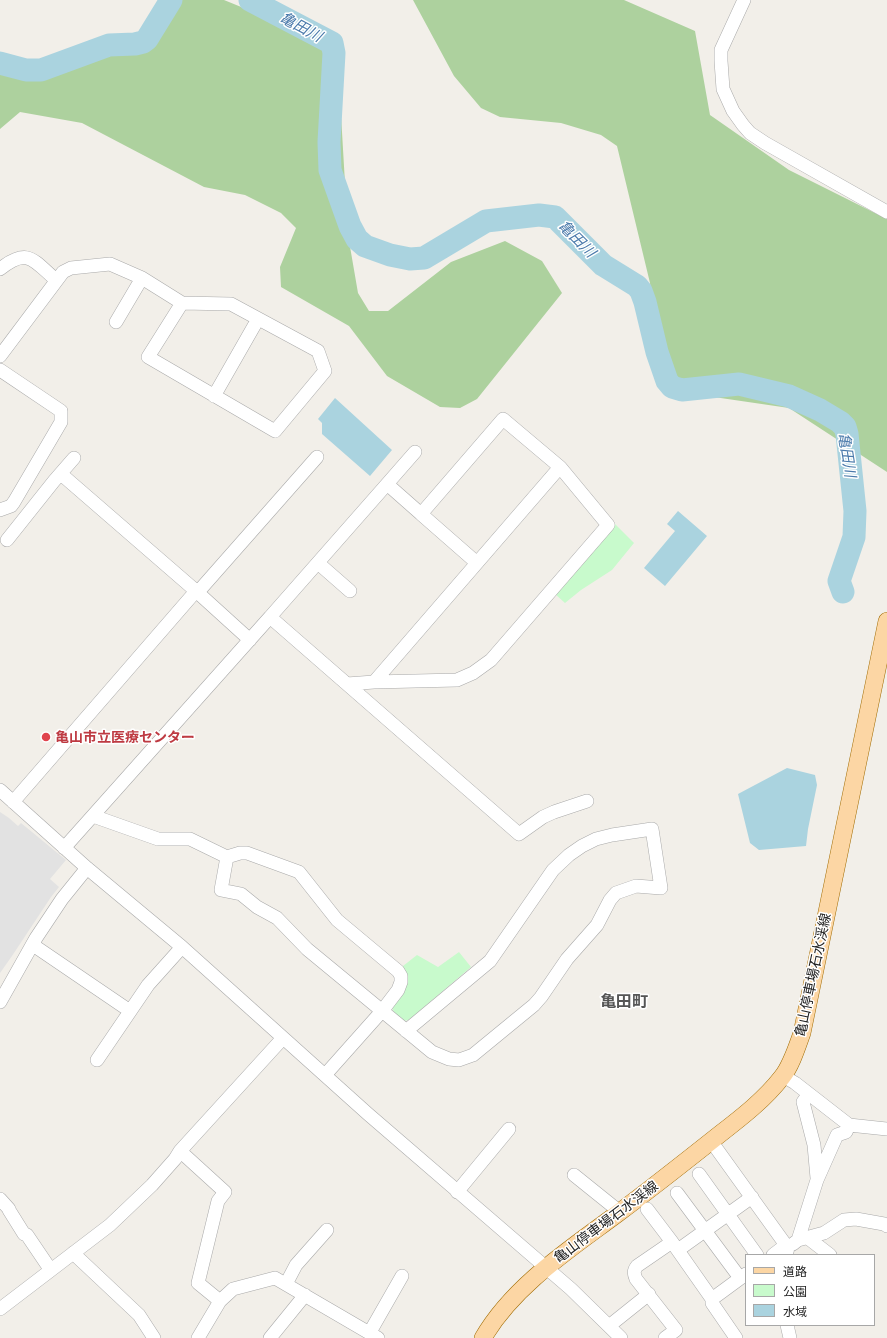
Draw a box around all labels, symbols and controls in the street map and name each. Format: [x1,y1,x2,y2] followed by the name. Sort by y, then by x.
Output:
[277,8,325,46] water label: 亀田川
[555,217,599,261] water label: 亀田川
[835,431,859,479] water label: 亀田川
[55,729,195,745] place label: 亀山市立医療センター
[40,731,52,743] marker: 亀山市立医療センター
[792,912,834,1038] street label: 亀山停車場石水渓線
[600,992,648,1012] district label: 亀田町
[551,1177,661,1267] street label: 亀山停車場石水渓線
[745,1254,875,1326] legend
[783,1265,807,1278] text: 道路
[783,1285,807,1298] text: 公園
[783,1305,807,1318] text: 水域

